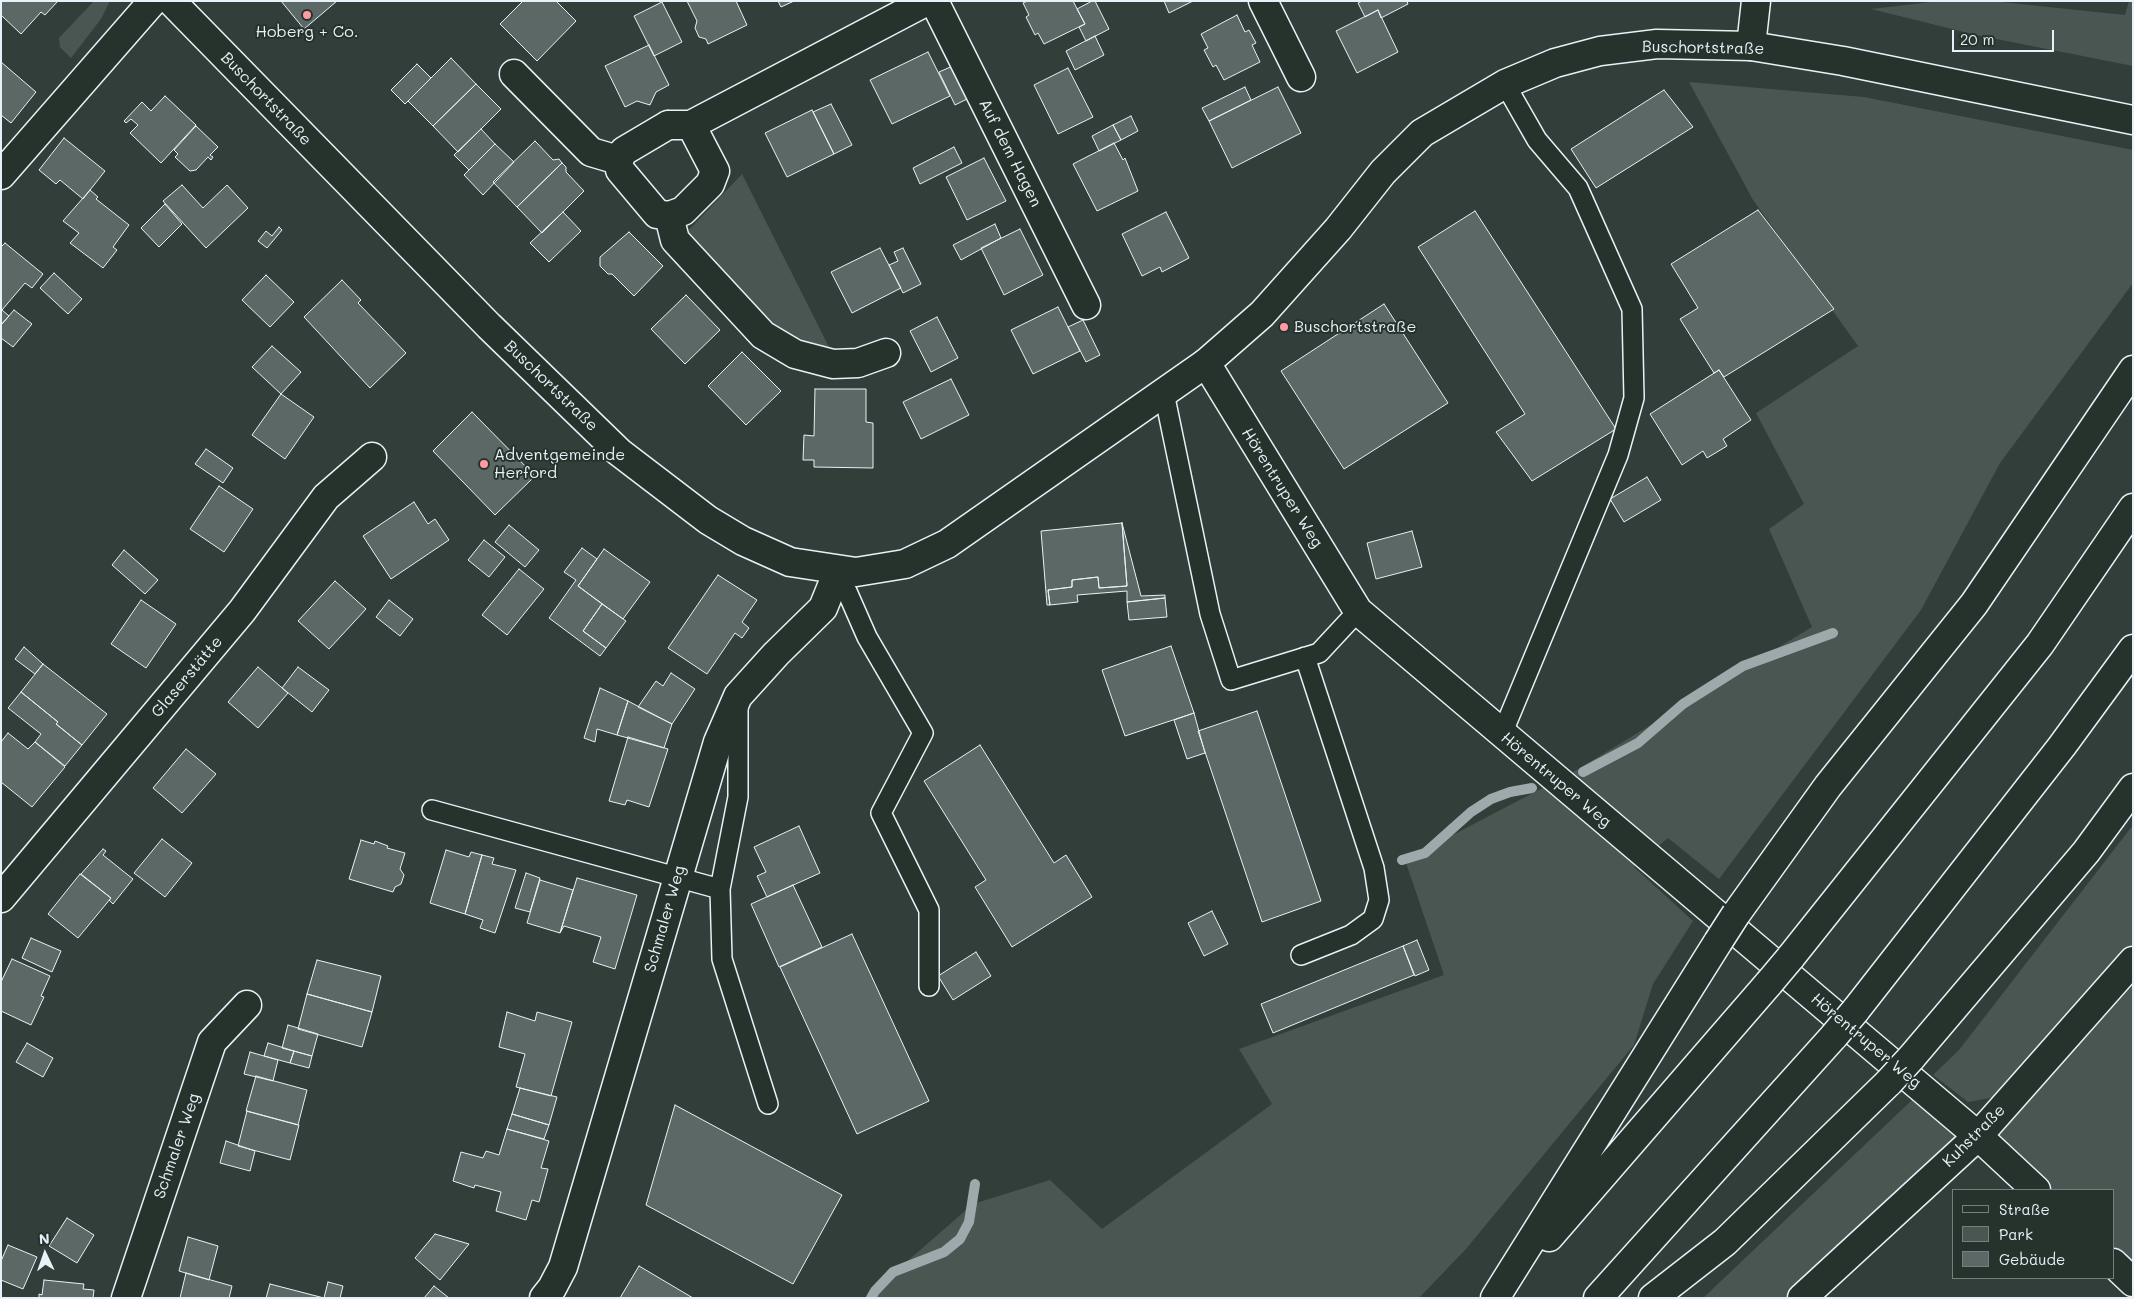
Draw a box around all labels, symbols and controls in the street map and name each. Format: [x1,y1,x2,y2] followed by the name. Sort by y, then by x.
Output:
[301,9,313,21] marker: Hoberg + Co.
[1954,20,2056,52] scale bar
[256,22,358,42] place label: Hoberg + Co.
[1960,29,1994,49] text: 20 m
[1642,37,1764,59] street label: Buschortstraße
[217,48,315,150] street label: Buschortstraße
[975,96,1045,210] street label: Auf dem Hagen
[1294,317,1416,337] place label: Buschortstraße
[1278,321,1290,333] marker: Buschortstraße
[500,337,602,435] street label: Buschortstraße
[1237,425,1327,551] street label: Hörentruper Weg
[494,445,625,483] place label: Adventgemeinde Herford
[478,458,490,470] marker: Adventgemeinde Herford
[147,632,227,722] street label: Glaserstätte
[1497,728,1615,832] street label: Hörentruper Weg
[641,863,689,975] street label: Schmaler Weg
[1807,989,1925,1093] street label: Hörentruper Weg
[150,1091,204,1201] street label: Schmaler Weg
[1939,1101,2009,1171] street label: Kuhstraße
[1952,1189,2114,1279] legend
[1999,1199,2050,1219] text: Straße
[1999,1224,2033,1244] text: Park
[20,1229,70,1279] north arrow
[38,1229,50,1248] text: N
[1999,1249,2065,1269] text: Gebäude

